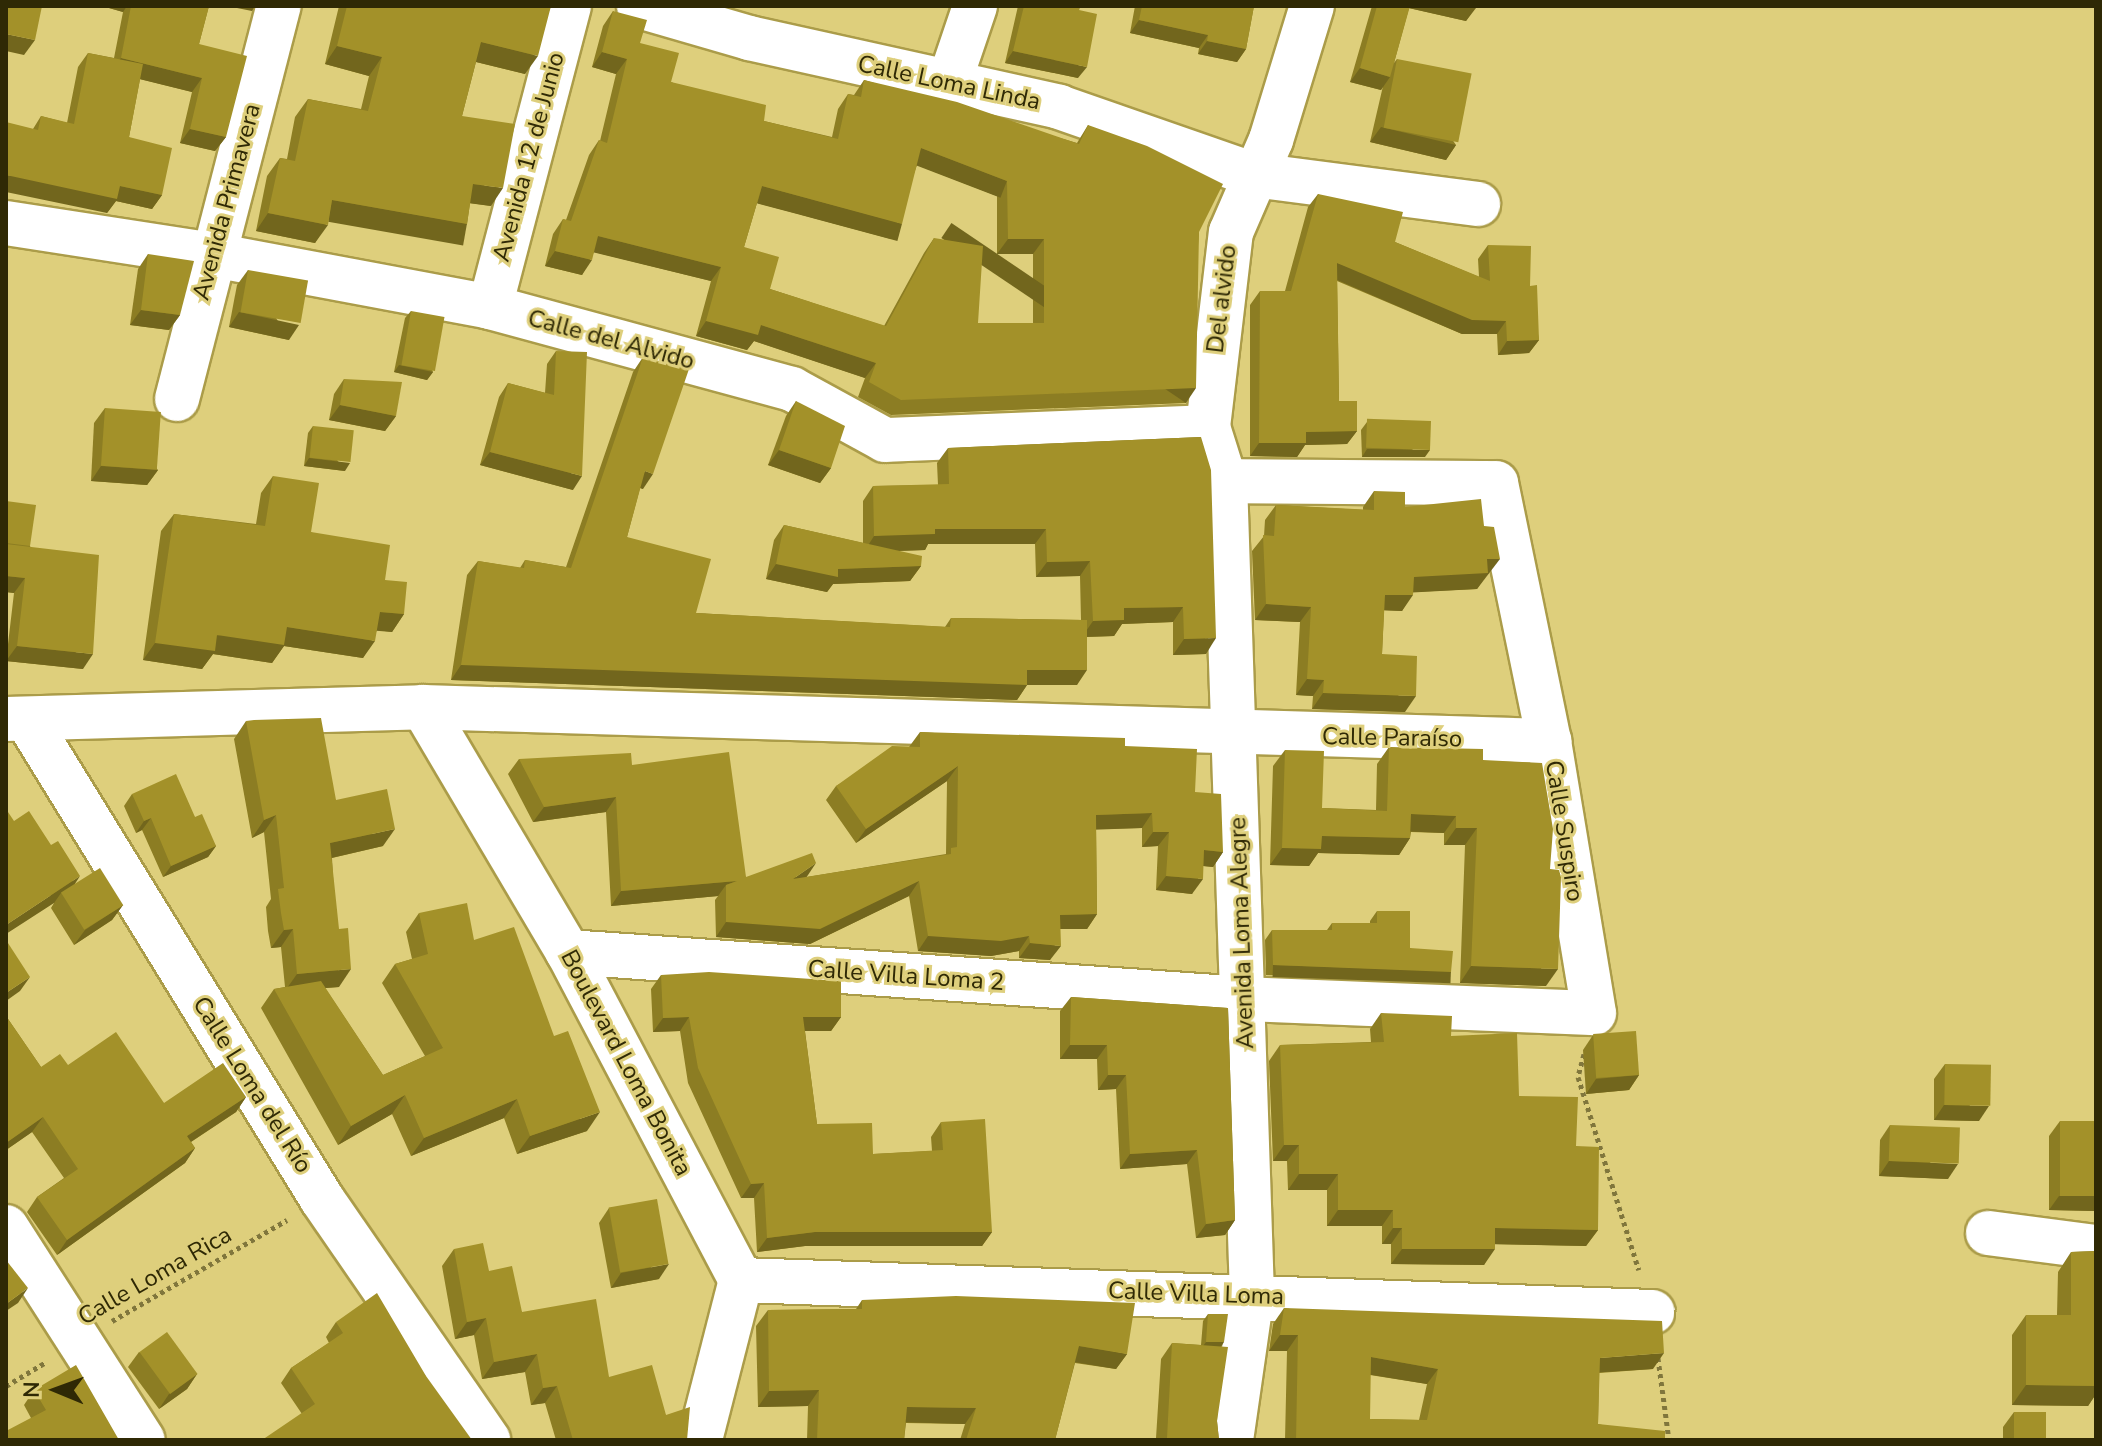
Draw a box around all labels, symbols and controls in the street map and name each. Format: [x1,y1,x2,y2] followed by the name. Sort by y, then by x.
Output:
[487,49,571,265] street label: Avenida 12 de Junio
[855,50,1043,116] street label: Calle Loma Linda
[187,101,267,303] street label: Avenida Primavera
[1201,243,1243,355] street label: Del alvido
[525,304,697,376] street label: Calle del Alvido
[1322,722,1462,754] street label: Calle Paraíso
[1539,758,1589,904] street label: Calle Suspiro
[1224,817,1260,1049] street label: Avenida Loma Alegre
[554,945,698,1181] street label: Boulevard Loma Bonita
[807,955,1005,997] street label: Calle Villa Loma 2
[186,992,318,1178] street label: Calle Loma del Río
[73,1220,237,1332] street label: Calle Loma Rica
[1107,1277,1285,1311] street label: Calle Villa Loma
[16,1350,96,1430] north arrow
[17,1381,47,1398] text: N

